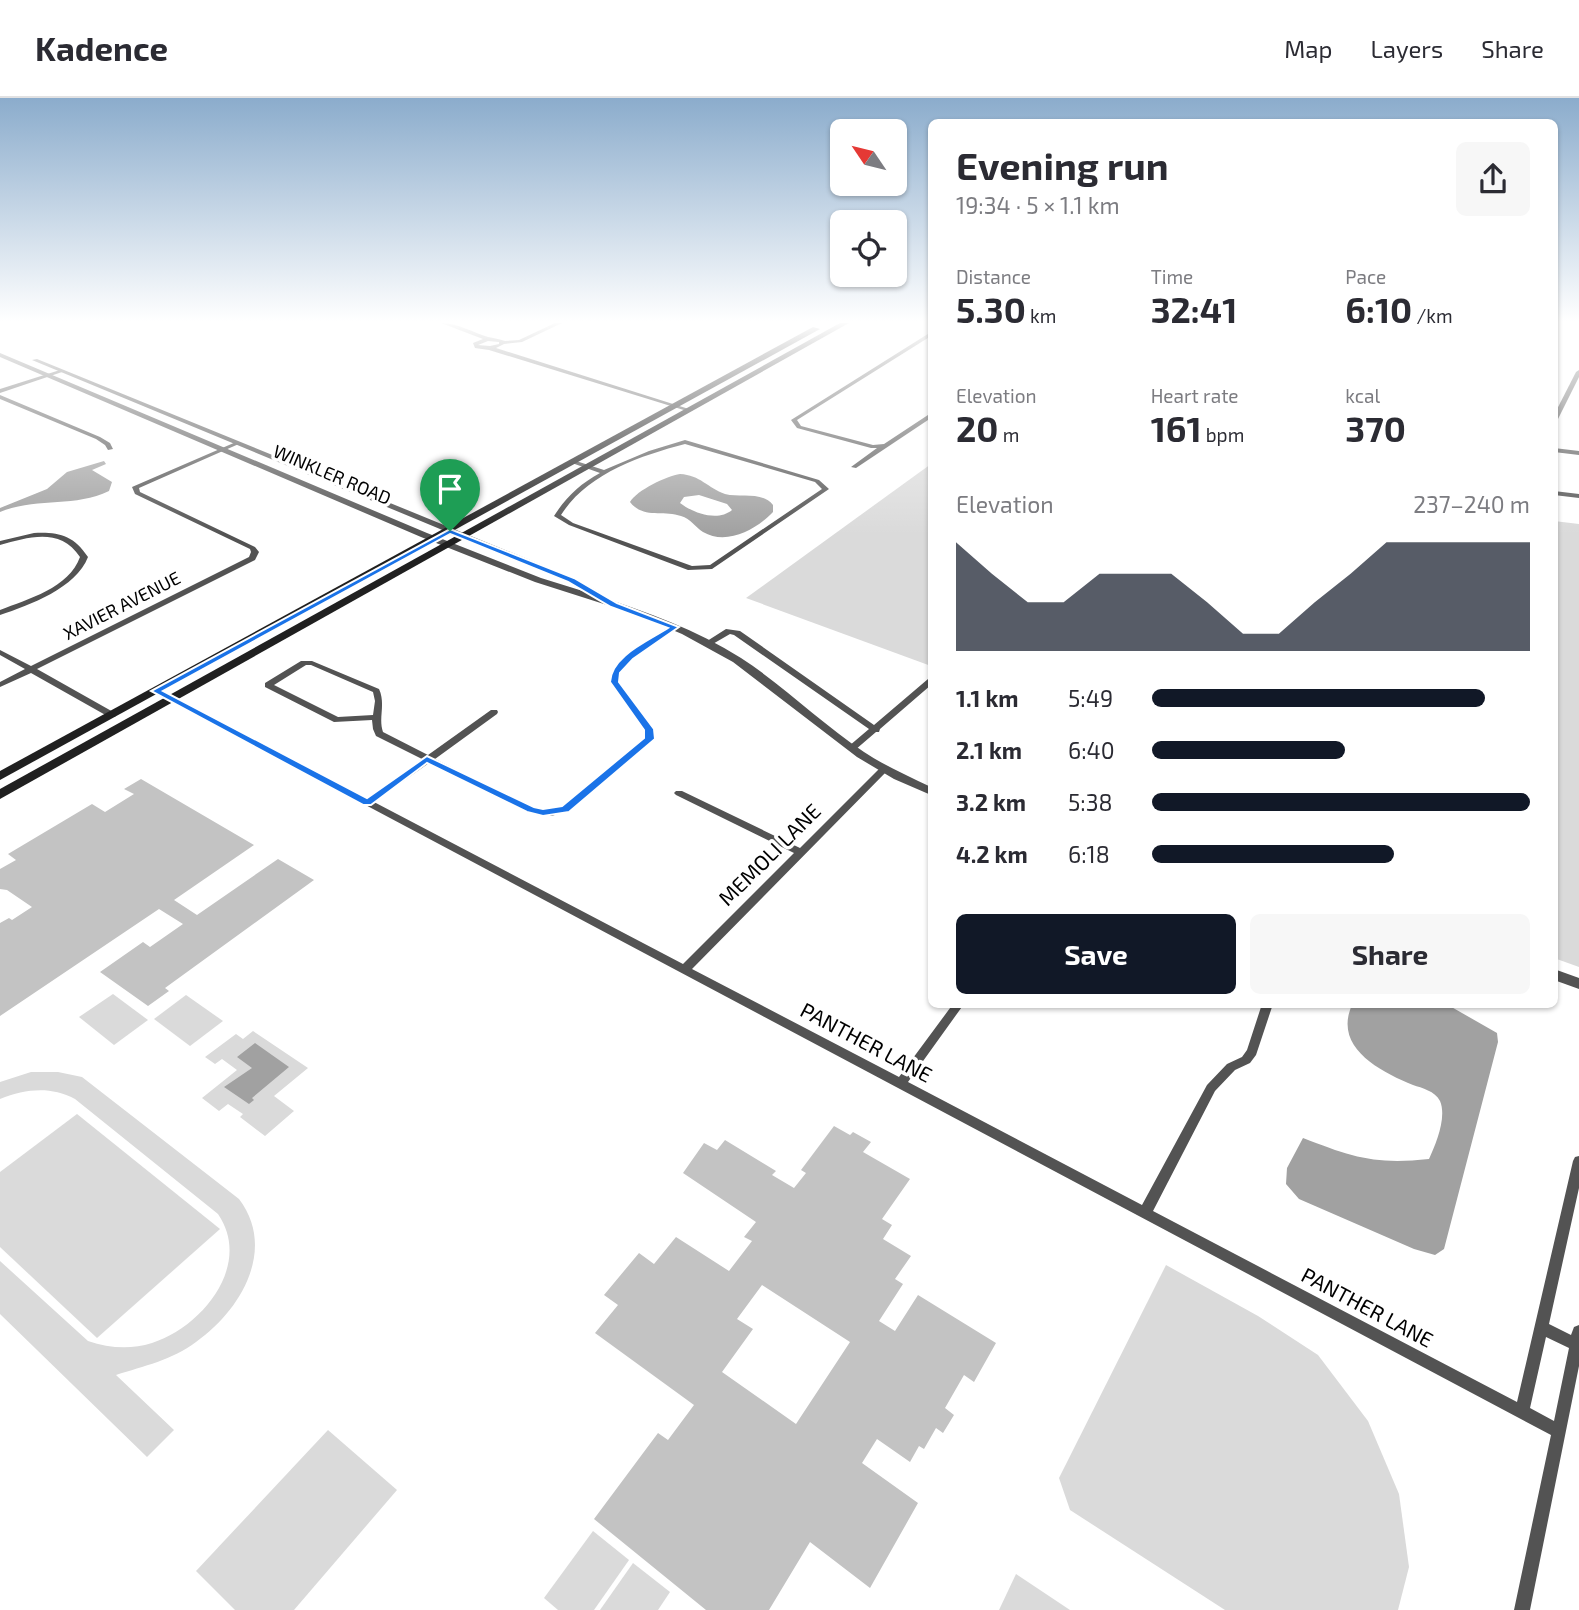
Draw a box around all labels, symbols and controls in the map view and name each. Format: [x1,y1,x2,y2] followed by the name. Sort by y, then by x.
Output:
[35,28,168,68] text: Kadence
[1284,34,1332,63] text: Map
[1370,34,1443,63] text: Layers
[1481,34,1544,63] text: Share
[830,119,906,196] north arrow
[830,119,907,287] map controls
[956,142,1169,188] text: Evening run
[1456,142,1530,216] button: share
[956,191,1120,219] text: 19:34 · 5 × 1.1 km
[830,210,907,287] button: locate
[956,265,1031,288] text: Distance
[1151,265,1193,288] text: Time
[1345,265,1386,288] text: Pace
[956,288,1026,330] text: 5.30
[1151,288,1237,330] text: 32:41
[1345,288,1412,330] text: 6:10
[1026,304,1056,327] text: km
[1412,304,1453,327] text: /km
[956,384,1037,407] text: Elevation
[1151,384,1239,407] text: Heart rate
[1345,384,1380,407] text: kcal
[956,407,998,449] text: 20
[1151,407,1202,449] text: 161
[1345,407,1406,449] text: 370
[998,423,1019,446] text: m
[1202,423,1244,446] text: bpm
[270,439,395,509] street label: WINKLER ROAD
[420,459,480,531] pin
[431,470,469,508] icon: arrive
[956,490,1054,518] text: Elevation
[1413,490,1530,518] text: 237–240 m
[59,566,184,644] street label: XAVIER AVENUE
[956,684,1019,712] text: 1.1 km
[1068,684,1113,712] text: 5:49
[956,736,1022,764] text: 2.1 km
[1068,736,1115,764] text: 6:40
[956,788,1026,816] text: 3.2 km
[1068,788,1113,816] text: 5:38
[713,798,825,910] street label: MEMOLI LANE
[956,840,1028,868] text: 4.2 km
[1068,840,1110,868] text: 6:18
[956,914,1236,994] button: Save
[1250,914,1530,994] button: Share
[797,996,937,1087] street label: PANTHER LANE
[1298,1261,1438,1352] street label: PANTHER LANE

